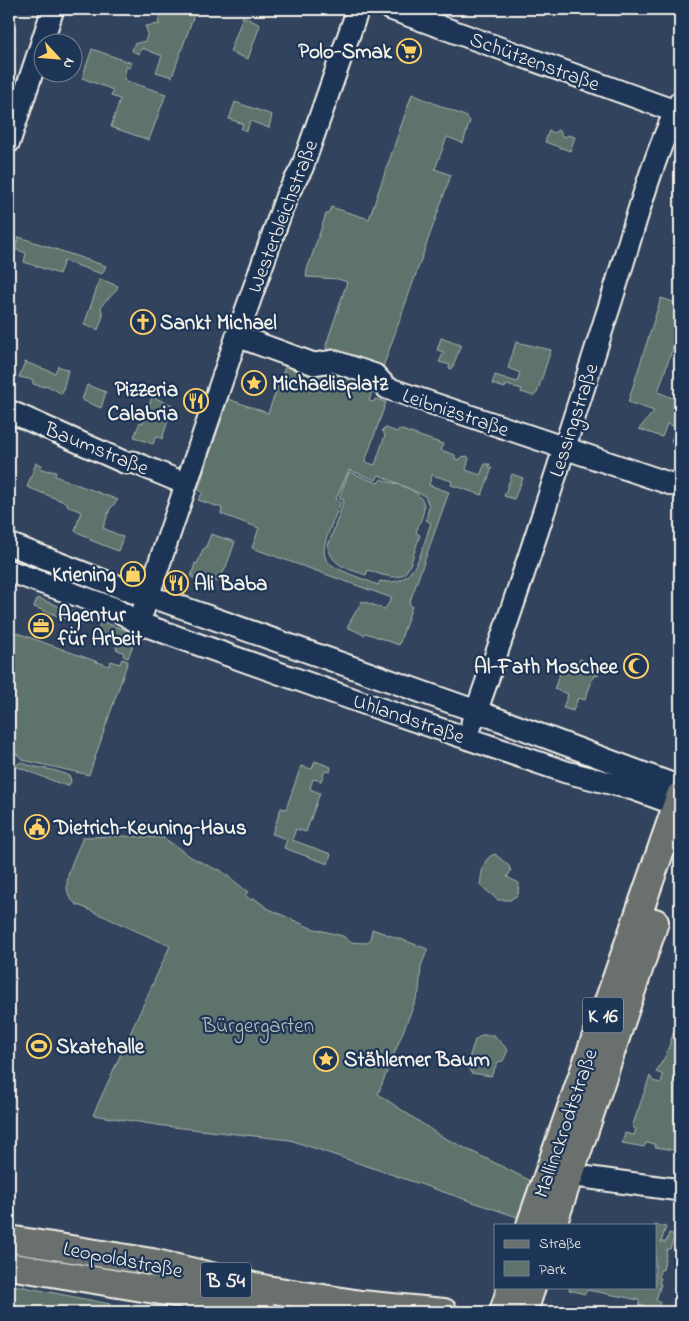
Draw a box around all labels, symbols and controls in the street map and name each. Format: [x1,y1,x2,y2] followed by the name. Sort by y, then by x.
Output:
[465,25,604,100] street label: Schützenstraße
[32,32,82,82] north arrow
[298,38,393,68] place label: Polo-Smak
[396,38,422,64] supermarket icon: Polo-Smak
[57,54,80,72] text: N
[241,135,327,298] street label: Westerbleichstraße
[130,309,156,335] church icon: Sankt Michael
[160,309,277,339] place label: Sankt Michael
[542,359,610,482] street label: Lessingstraße
[241,370,267,396] place icon: Michaelisplatz
[272,370,389,400] place label: Michaelisplatz
[108,376,178,430] place label: Pizzeria Calabria
[398,382,513,446] street label: Leibnizstraße
[183,388,209,414] restaurant icon: Pizzeria Calabria
[39,415,153,485] street label: Baumstraße
[52,561,116,593] place label: Kriening
[120,561,146,587] shop icon: Kriening
[163,570,189,596] restaurant icon: Ali Baba
[194,570,267,600] place label: Ali Baba
[57,601,143,655] place label: Agentur für Arbeit
[28,613,54,639] office icon: Agentur für Arbeit
[474,653,619,683] place label: Al-Fath Moschee
[623,653,649,679] mosque icon: Al-Fath Moschee
[348,687,469,753] street label: Uhlandstraße
[24,814,50,840] public building icon: Dietrich-Keuning-Haus
[53,814,247,846] place label: Dietrich-Keuning-Haus
[583,998,623,1032] road number: K 16
[201,1012,314,1044] park label: Bürgergarten
[26,1033,52,1059] sports icon: Skatehalle
[56,1033,145,1063] place label: Skatehalle
[527,1044,607,1202] street label: Mallinckrodtstraße
[313,1046,339,1072] place icon: Stählerner Baum
[344,1046,490,1076] place label: Stählerner Baum
[494,1224,656,1288] legend
[539,1233,581,1255] text: Straße
[60,1235,186,1287] street label: Leopoldstraße
[539,1259,567,1281] text: Park
[201,1262,251,1298] road number: B 54

